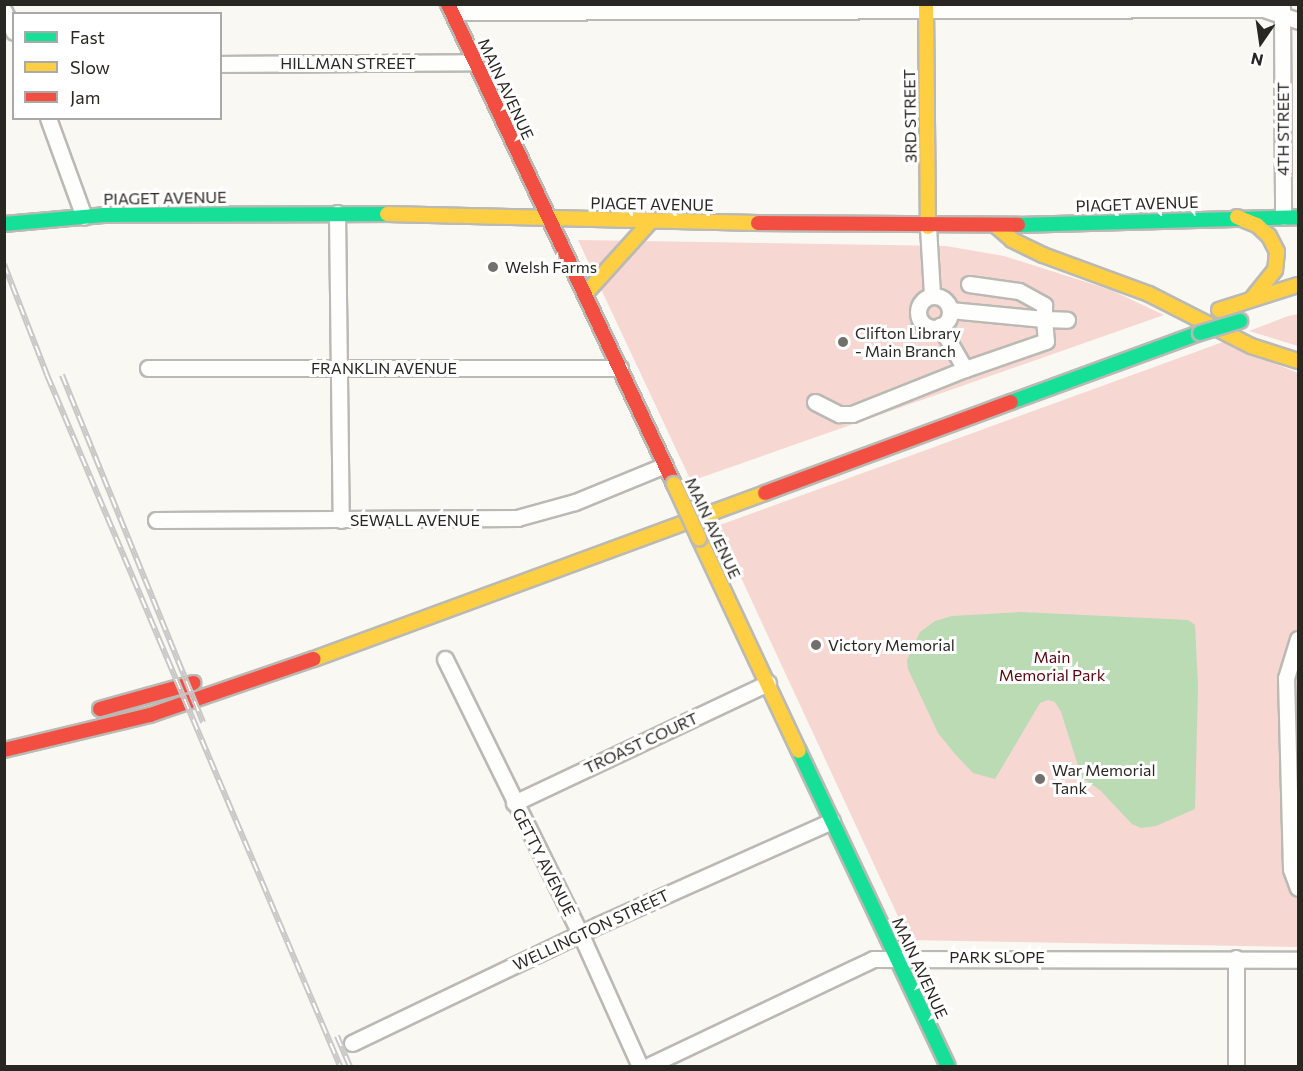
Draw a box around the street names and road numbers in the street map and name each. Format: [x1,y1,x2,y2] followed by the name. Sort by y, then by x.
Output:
[474,35,538,143] street label: MAIN AVENUE
[280,53,416,73] street label: HILLMAN STREET
[900,69,920,163] street label: 3RD STREET
[1273,82,1293,176] street label: 4TH STREET
[103,187,227,209] street label: PIAGET AVENUE
[1075,192,1199,216] street label: PIAGET AVENUE
[590,193,714,215] street label: PIAGET AVENUE
[311,358,457,378] street label: FRANKLIN AVENUE
[681,474,745,582] street label: MAIN AVENUE
[350,510,480,530] street label: SEWALL AVENUE
[581,708,701,778] street label: TROAST COURT
[508,805,580,919] street label: GETTY AVENUE
[510,885,672,975] street label: WELLINGTON STREET
[888,914,952,1022] street label: MAIN AVENUE
[949,947,1045,967] street label: PARK SLOPE

